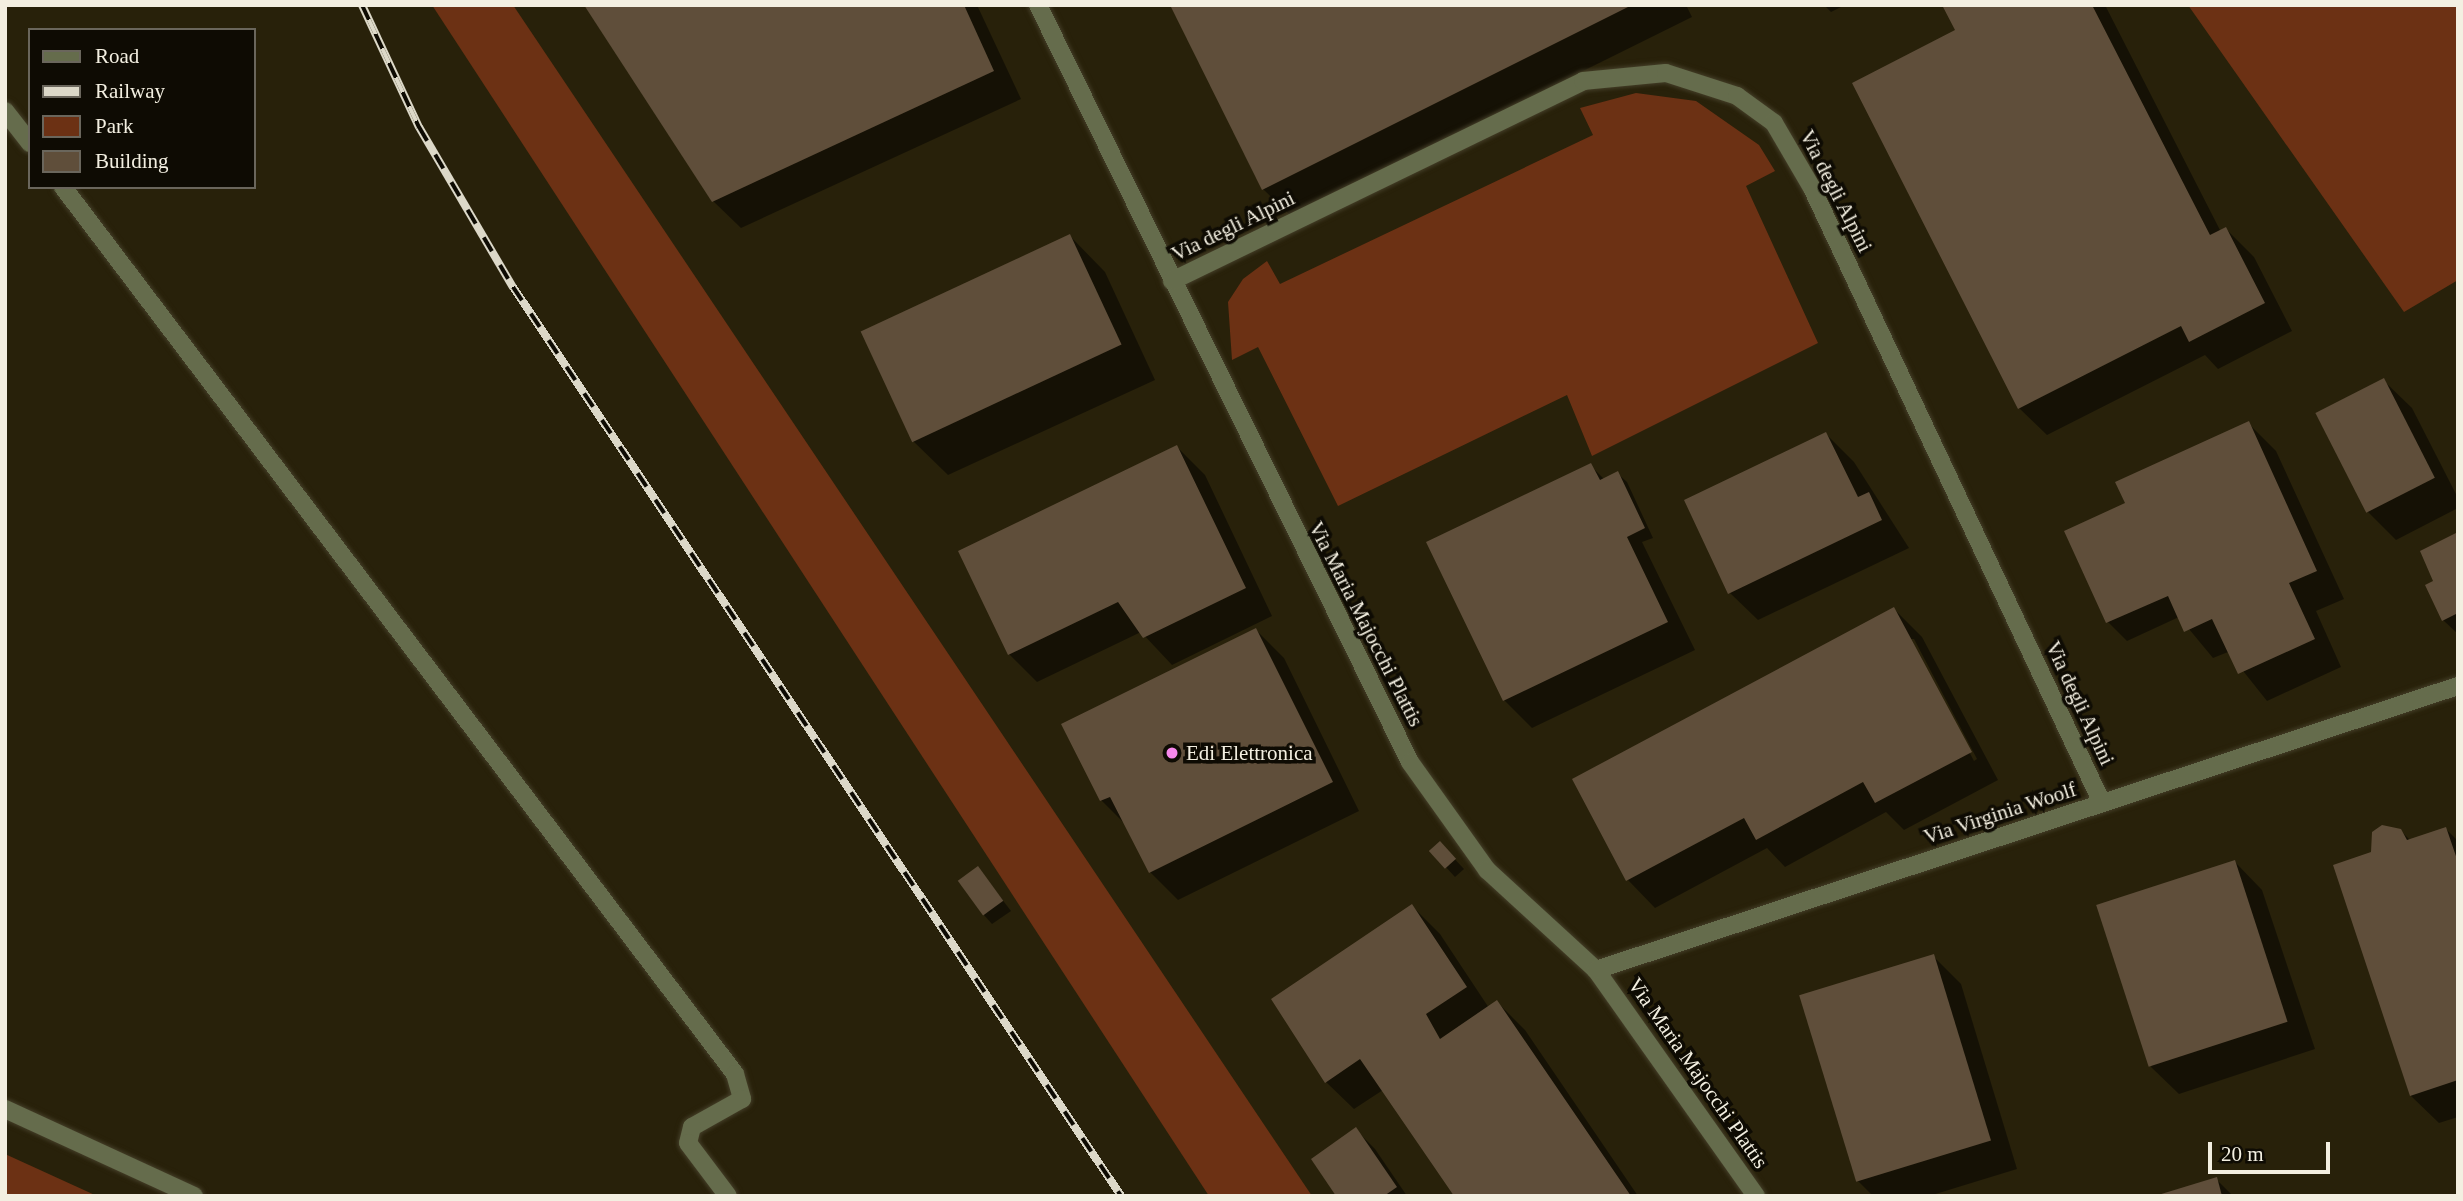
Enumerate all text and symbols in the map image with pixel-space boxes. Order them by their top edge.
legend [28,28,256,189]
text: Road [95,44,139,68]
text: Railway [95,79,165,103]
text: Park [95,114,134,138]
street label: Via degli Alpini [1794,125,1878,257]
text: Building [95,149,169,173]
street label: Via degli Alpini [1167,185,1299,267]
street label: Via Maria Majocchi Plattis [1303,517,1429,731]
street label: Via degli Alpini [2040,636,2120,770]
place label: Edi Elettronica [1186,740,1313,766]
marker: Edi Elettronica [1164,745,1180,761]
street label: Via Virginia Woolf [1920,776,2080,850]
street label: Via Maria Majocchi Plattis [1623,973,1773,1173]
scale bar [2211,1128,2334,1172]
text: 20 m [2221,1142,2264,1166]

